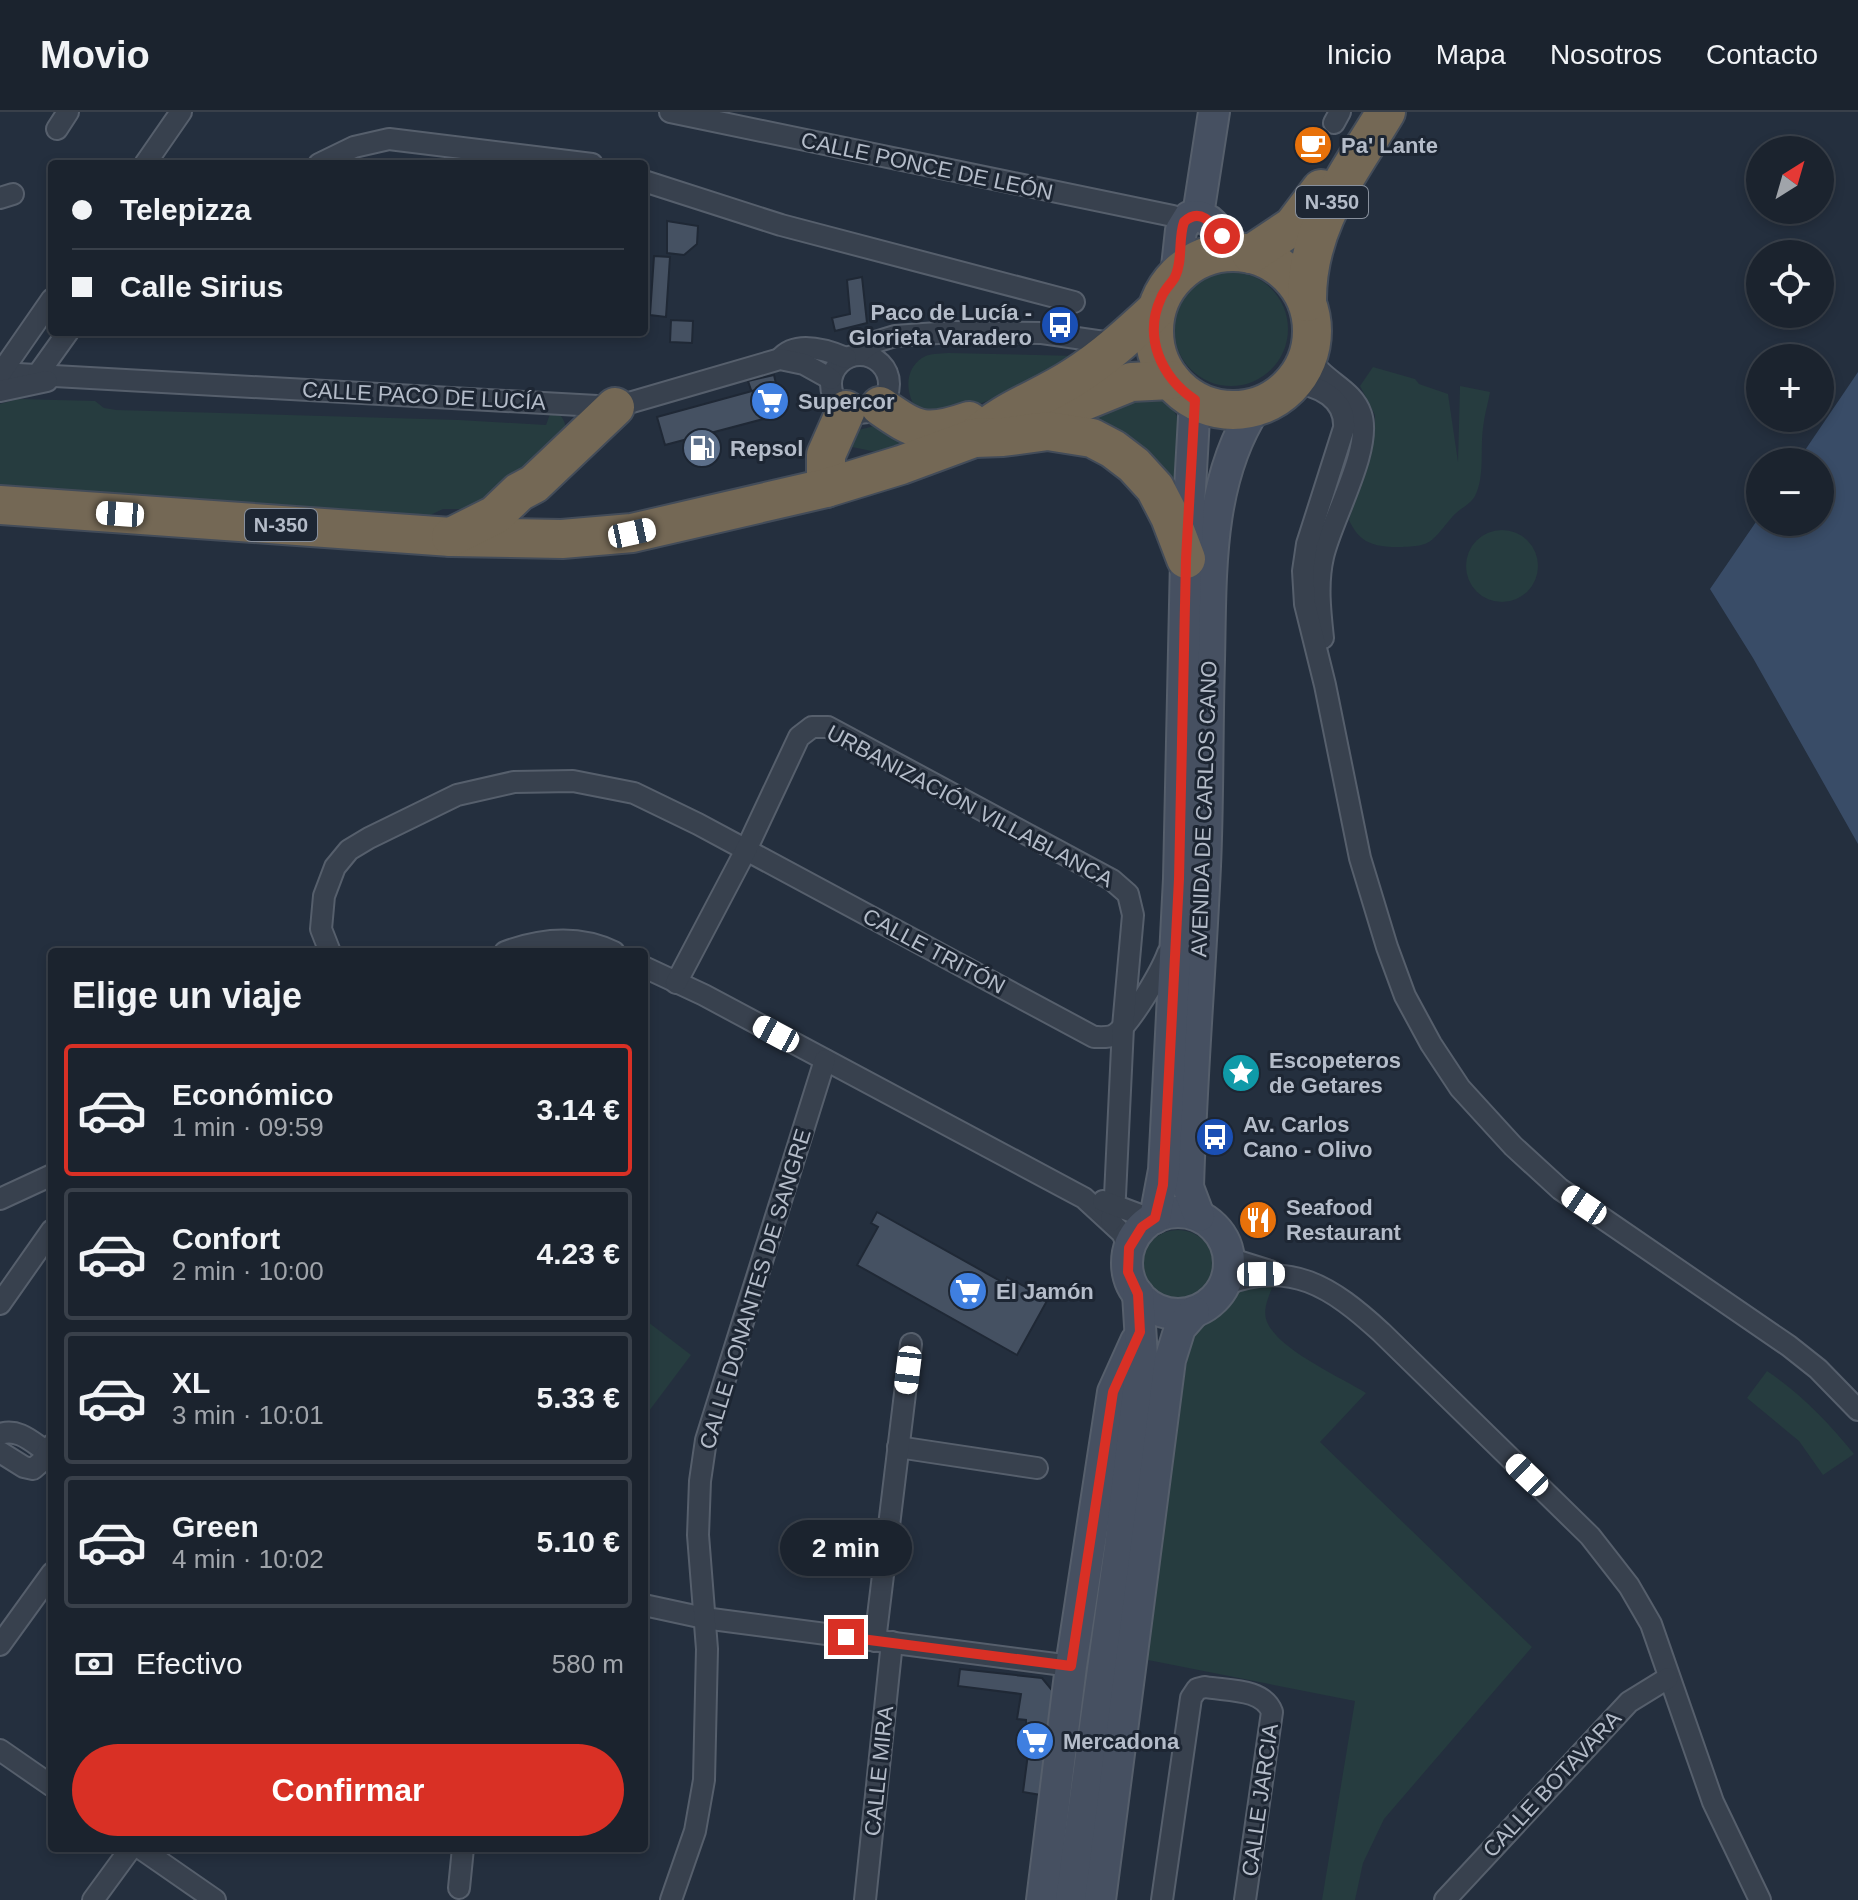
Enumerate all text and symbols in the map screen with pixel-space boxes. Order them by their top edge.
text: Movio [40,34,150,76]
text: Inicio [1326,39,1392,70]
text: Mapa [1436,39,1506,70]
text: Nosotros [1550,39,1662,70]
text: Contacto [1706,39,1818,70]
cafe icon: Pa' Lante [1292,124,1334,166]
street label: CALLE PONCE DE LEÓN [799,127,1055,205]
place label: Pa' Lante [1341,133,1438,158]
north arrow [1746,136,1834,224]
map controls [1746,136,1834,536]
road number: N-350 [1296,186,1368,218]
text: Telepizza [120,193,251,226]
route start [1204,218,1240,254]
button: locate [1746,240,1834,328]
text: Calle Sirius [120,270,283,303]
place label: Paco de Lucía - Glorieta Varadero [849,300,1032,350]
bus stop icon: Paco de Lucía - Glorieta Varadero [1039,304,1081,346]
button: + [1746,344,1834,432]
street label: CALLE PACO DE LUCÍA [301,377,547,415]
supermarket icon: Supercor [749,380,791,422]
place label: Supercor [798,389,895,414]
fuel station icon: Repsol [681,427,723,469]
place label: Repsol [730,436,803,461]
button: − [1746,448,1834,536]
car [95,500,145,528]
road number: N-350 [245,509,317,541]
car [606,516,658,550]
street label: AVENIDA DE CARLOS CANO [1186,660,1222,958]
street label: URBANIZACIÓN VILLABLANCA [823,720,1118,892]
street label: CALLE TRITÓN [859,903,1009,999]
text: Elige un viaje [72,975,302,1016]
car [749,1012,803,1056]
place label: Escopeteros de Getares [1269,1048,1401,1098]
place icon: Escopeteros de Getares [1220,1052,1262,1094]
icon: car [76,1074,148,1146]
text: Económico [172,1078,334,1111]
text: 3.14 € [537,1093,620,1126]
text: 1 min · 09:59 [172,1112,324,1142]
place label: Av. Carlos Cano - Olivo [1243,1112,1373,1162]
bus stop icon: Av. Carlos Cano - Olivo [1194,1116,1236,1158]
street label: CALLE DONANTES DE SANGRE [694,1126,816,1452]
car [1557,1182,1611,1228]
place label: Seafood Restaurant [1286,1195,1402,1245]
restaurant icon: Seafood Restaurant [1237,1199,1279,1241]
icon: car [76,1218,148,1290]
text: Confort [172,1222,280,1255]
text: 4.23 € [537,1237,620,1270]
text: 2 min · 10:00 [172,1256,324,1286]
car [1237,1262,1285,1286]
supermarket icon: El Jamón [947,1270,989,1312]
place label: El Jamón [996,1279,1094,1304]
car [893,1345,923,1395]
icon: car [76,1362,148,1434]
text: XL [172,1366,210,1399]
text: 5.33 € [537,1381,620,1414]
text: 3 min · 10:01 [172,1400,324,1430]
car [1501,1450,1553,1500]
icon: car [76,1506,148,1578]
text: Green [172,1510,259,1543]
callout: 2 min [780,1521,912,1577]
text: 5.10 € [537,1525,620,1558]
text: 2 min [812,1533,880,1563]
text: 4 min · 10:02 [172,1544,324,1574]
route end [828,1619,864,1655]
icon: cash [72,1642,116,1686]
text: Efectivo [136,1647,243,1680]
text: 580 m [552,1649,624,1679]
street label: CALLE MIRA [860,1704,898,1837]
street label: CALLE BOTAVARA [1478,1705,1626,1862]
supermarket icon: Mercadona [1014,1720,1056,1762]
street label: CALLE JARCIA [1237,1722,1283,1878]
place label: Mercadona [1063,1729,1180,1754]
button: Confirmar [72,1744,624,1836]

